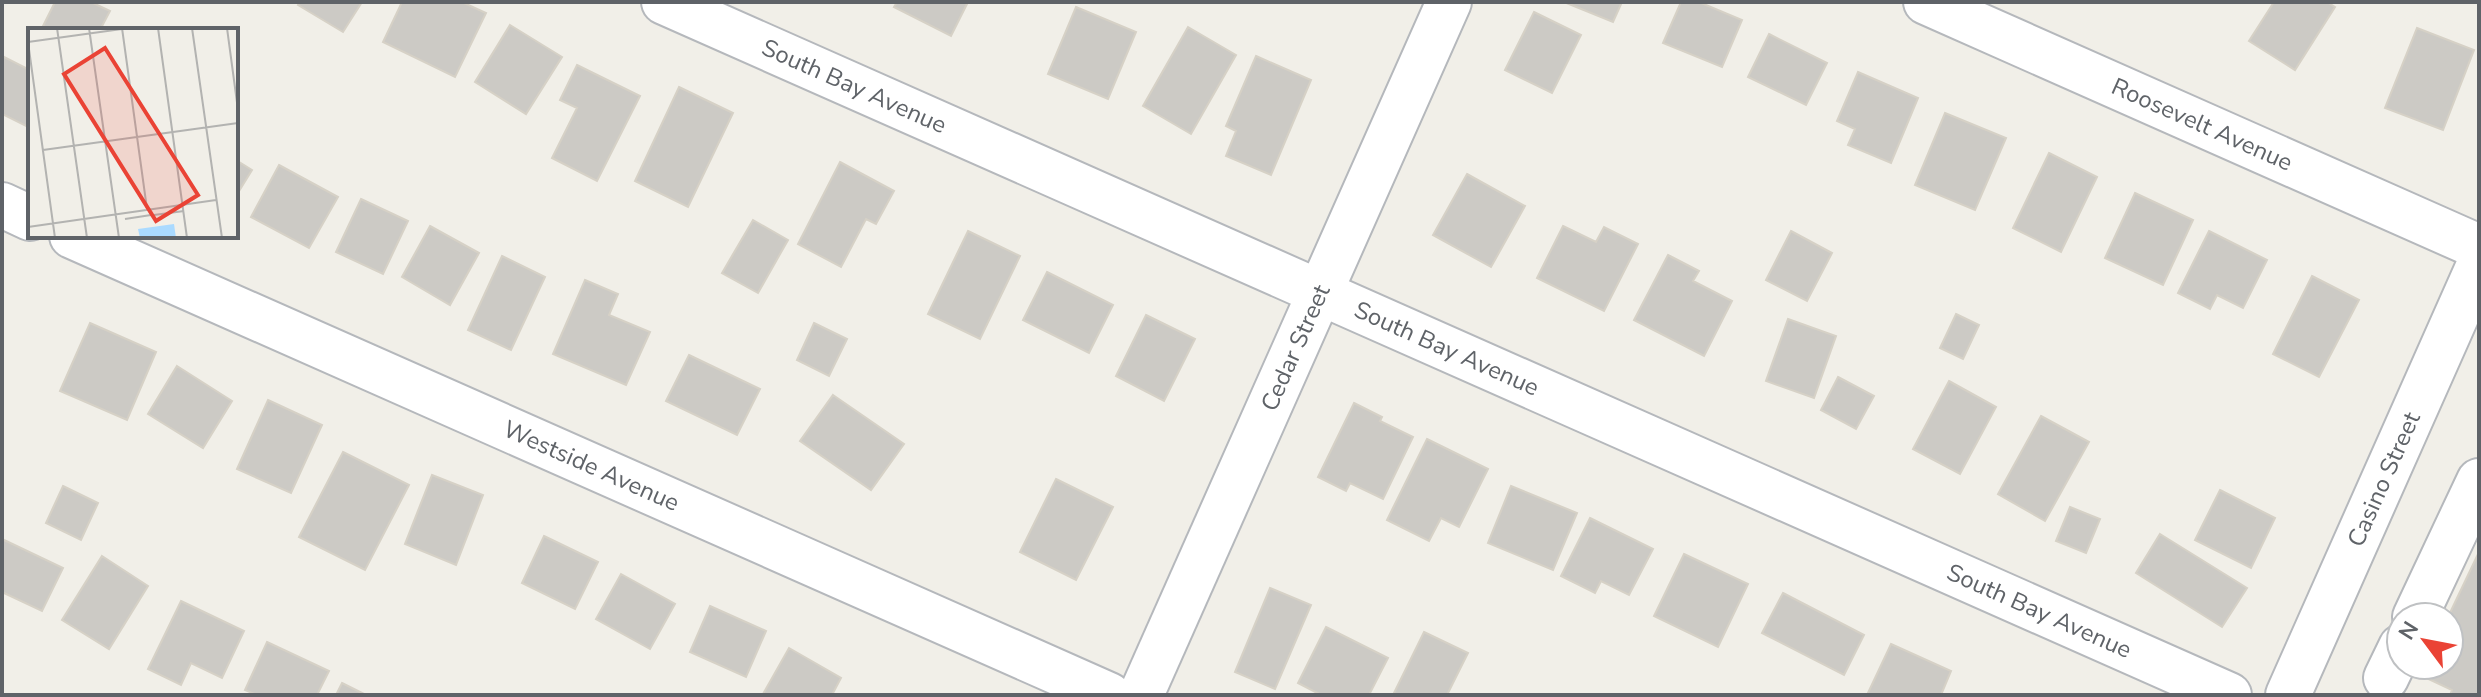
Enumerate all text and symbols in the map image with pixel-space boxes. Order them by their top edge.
inset map [28,28,238,238]
street label: South Bay Avenue [757,31,952,141]
street label: Roosevelt Avenue [2107,70,2298,178]
street label: Cedar Street [1253,279,1338,416]
street label: South Bay Avenue [1349,294,1544,403]
street label: Casino Street [2340,406,2428,552]
street label: Westside Avenue [498,413,684,519]
street label: South Bay Avenue [1942,556,2137,666]
north arrow [2385,601,2465,681]
text: N [2392,616,2426,646]

